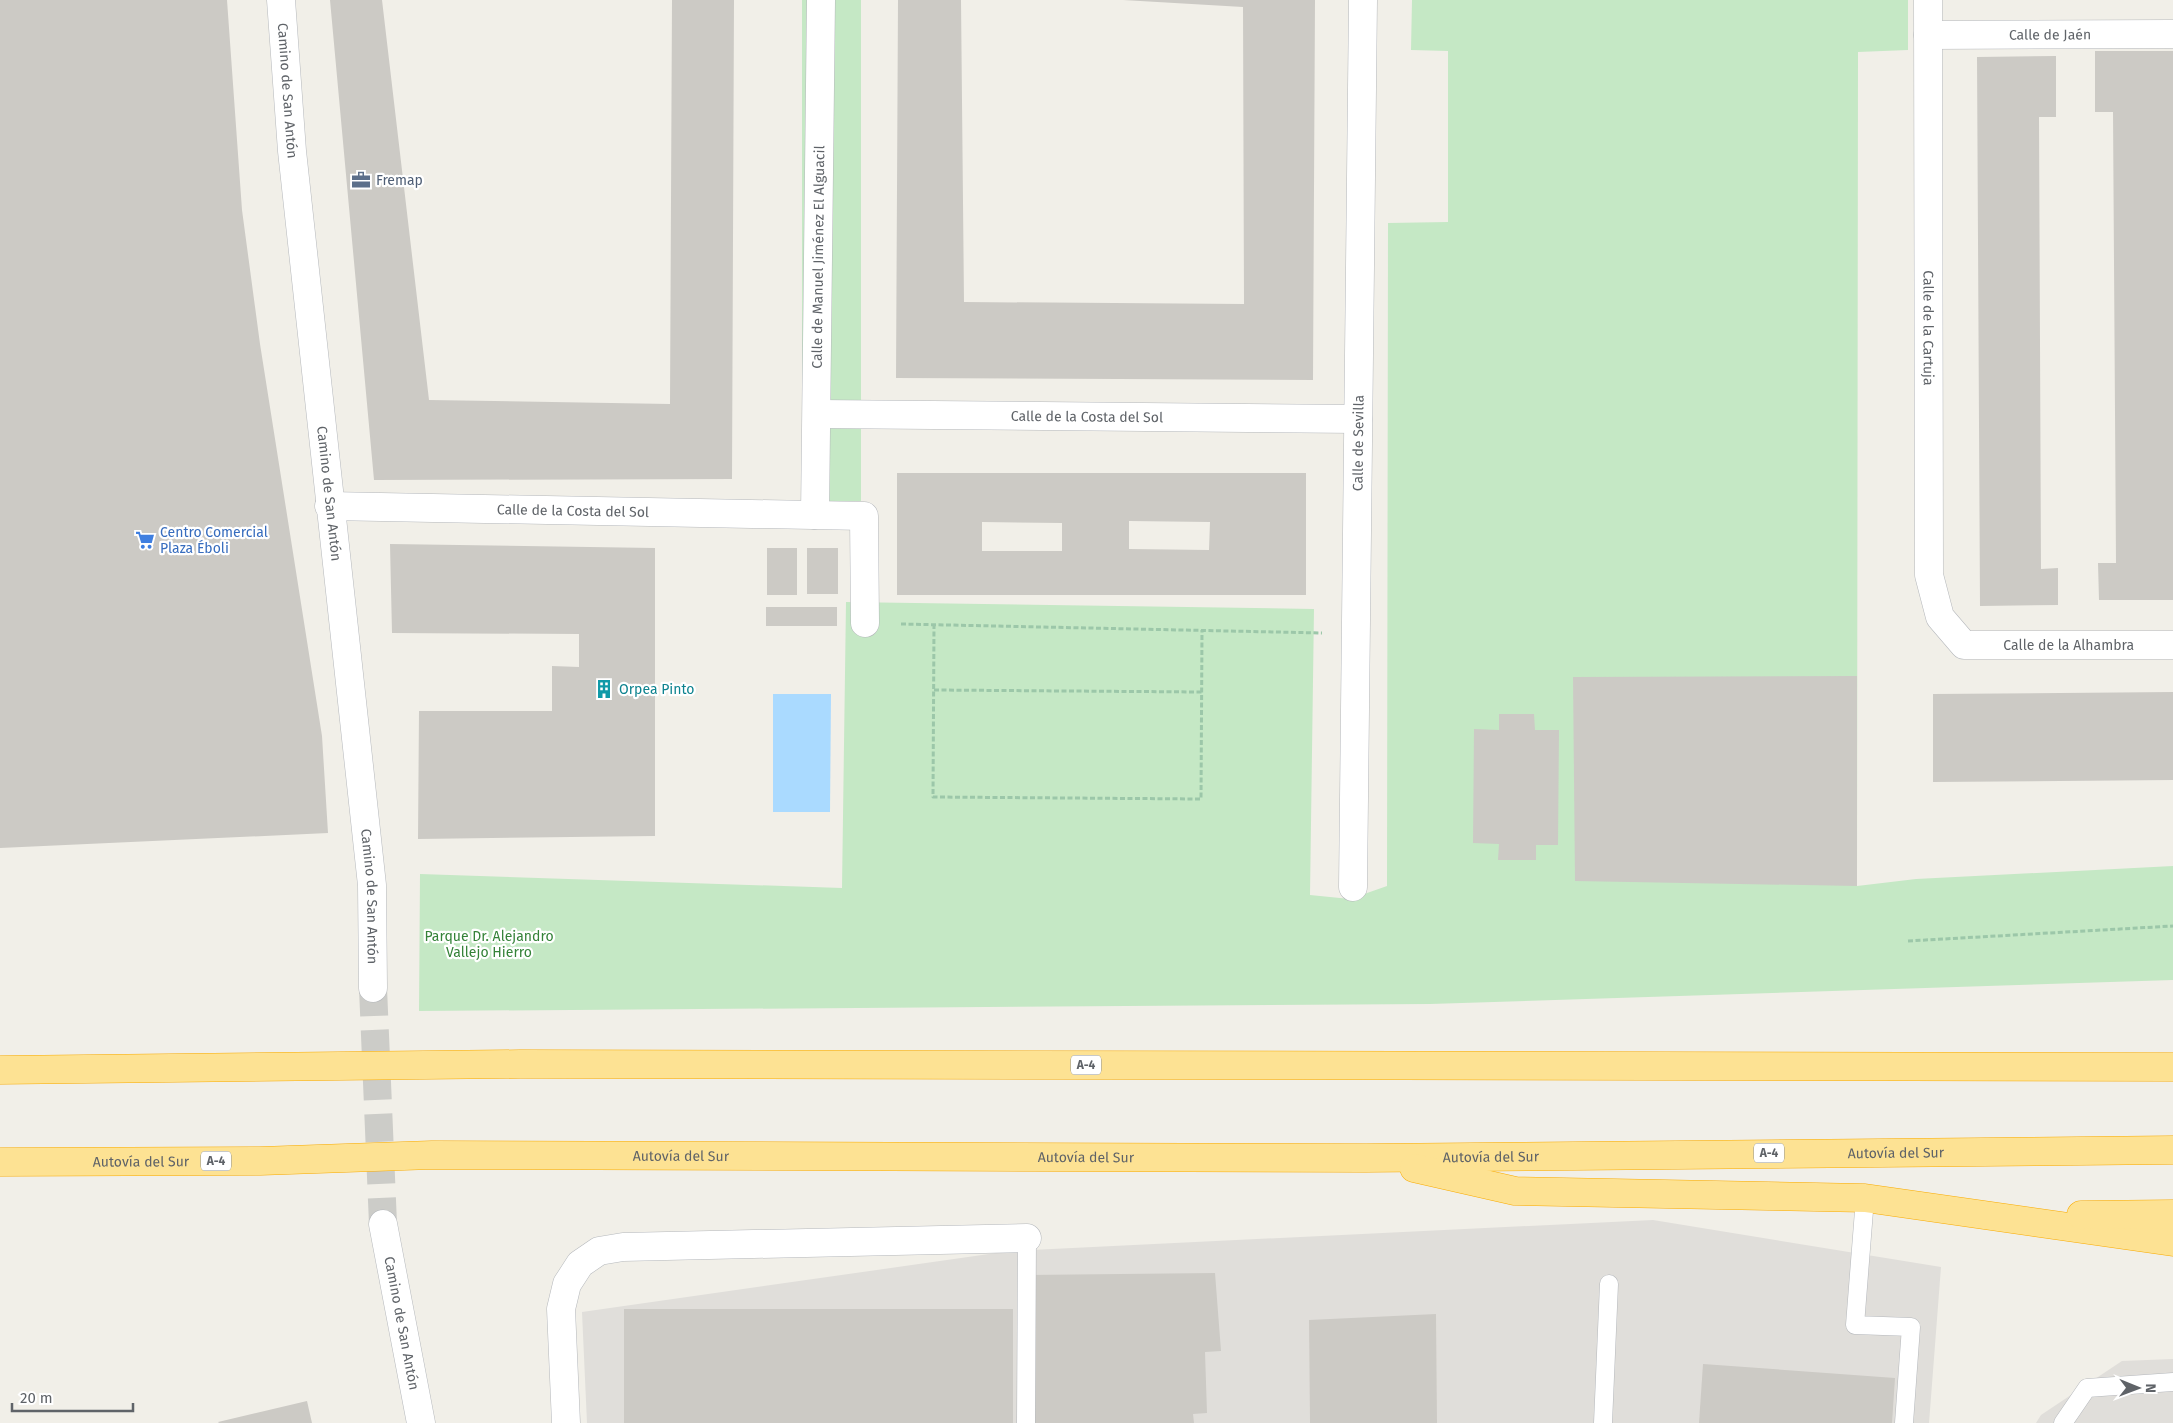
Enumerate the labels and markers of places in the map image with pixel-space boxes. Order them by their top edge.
office icon: Fremap [350,169,372,191]
place label: Fremap [376,172,423,189]
place label: Centro Comercial Plaza Éboli [160,524,268,557]
supermarket icon: Centro Comercial Plaza Éboli [134,529,156,551]
building icon: Orpea Pinto [593,678,615,700]
place label: Orpea Pinto [619,681,695,698]

